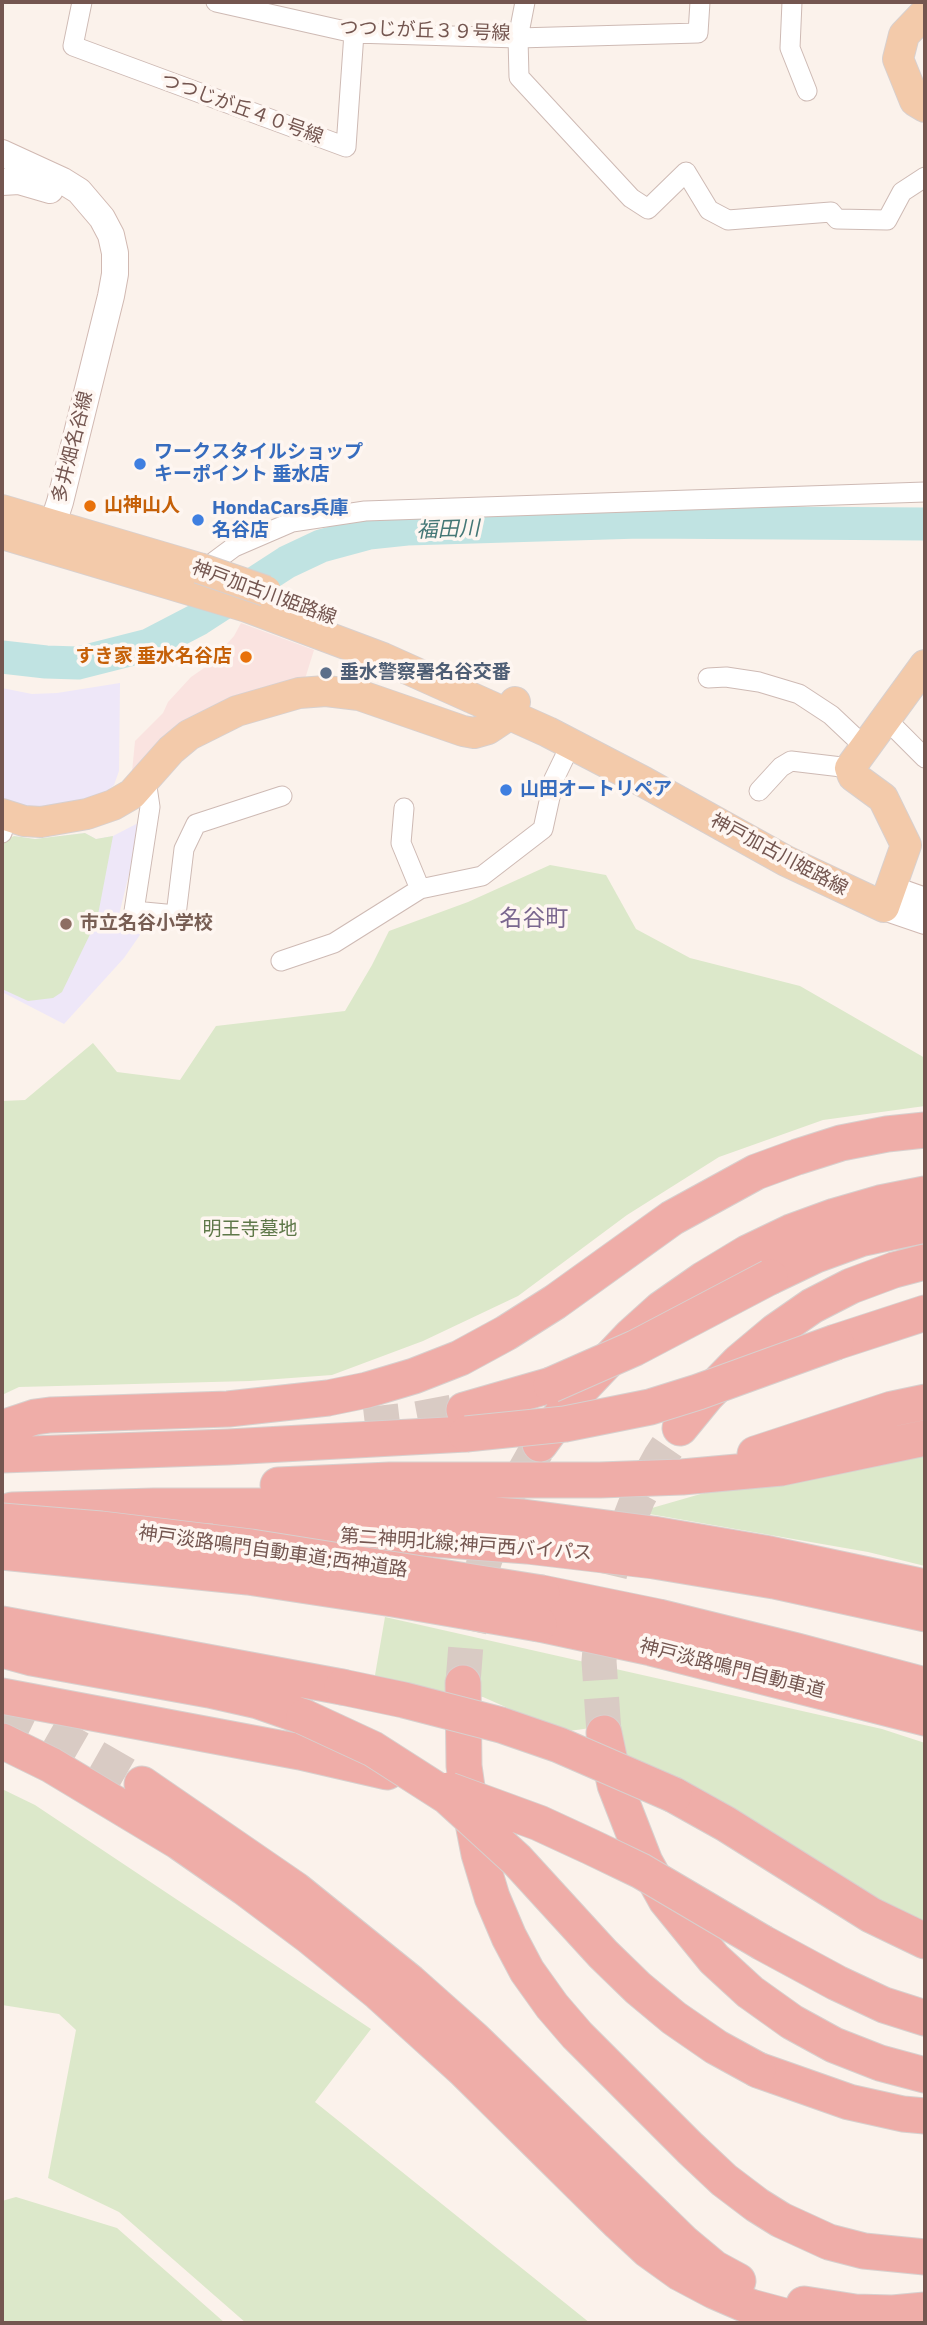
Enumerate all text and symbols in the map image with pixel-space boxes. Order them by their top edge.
street label: つつじが丘３９号線 [339,17,511,45]
street label: つつじが丘４０号線 [158,69,326,149]
street label: 多井畑名谷線 [48,389,98,505]
place label: ワークスタイルショップ キーポイント 垂水店 [154,442,363,486]
marker: ワークスタイルショップ キーポイント 垂水店 [132,456,148,472]
place label: 山神山人 [104,495,180,517]
marker: 山神山人 [82,498,98,514]
place label: HondaCars兵庫 名谷店 [212,498,349,542]
marker: HondaCars兵庫 名谷店 [190,512,206,528]
water label: 福田川 [416,516,480,544]
street label: 神戸加古川姫路線 [189,556,339,630]
place label: すき家 垂水名谷店 [76,646,232,668]
marker: すき家 垂水名谷店 [238,649,254,665]
place label: 垂水警察署名谷交番 [340,662,511,684]
marker: 垂水警察署名谷交番 [318,665,334,681]
place label: 山田オートリペア [520,779,672,801]
marker: 山田オートリペア [498,782,514,798]
street label: 神戸加古川姫路線 [707,809,851,901]
district label: 名谷町 [500,905,568,933]
place label: 市立名谷小学校 [80,913,213,935]
marker: 市立名谷小学校 [58,916,74,932]
park label: 明王寺墓地 [203,1219,297,1241]
street label: 神戸淡路鳴門自動車道;西神道路 [137,1522,409,1582]
street label: 第二神明北線;神戸西バイパス [339,1525,593,1565]
street label: 神戸淡路鳴門自動車道 [637,1635,827,1703]

